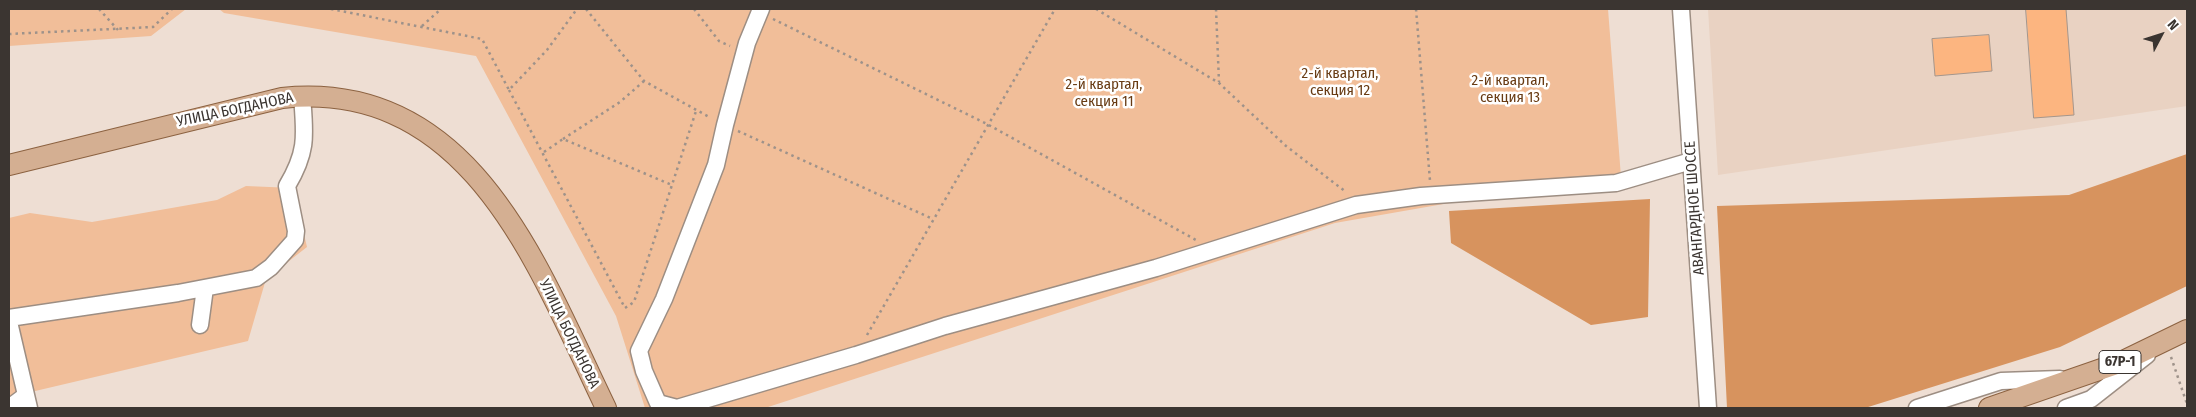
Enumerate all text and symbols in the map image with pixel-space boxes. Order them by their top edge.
north arrow [2136,10,2186,60]
text: N [2164,16,2182,34]
park label: 2-й квартал, секция 12 [1302,65,1378,100]
park label: 2-й квартал, секция 13 [1472,72,1548,107]
park label: 2-й квартал, секция 11 [1066,76,1142,111]
street label: УЛИЦА БОГДАНОВА [175,89,295,131]
street label: АВАНГАРДНОЕ ШОССЕ [1681,140,1709,276]
street label: УЛИЦА БОГДАНОВА [535,277,603,391]
road number: 67Р-1 [2099,351,2141,374]

